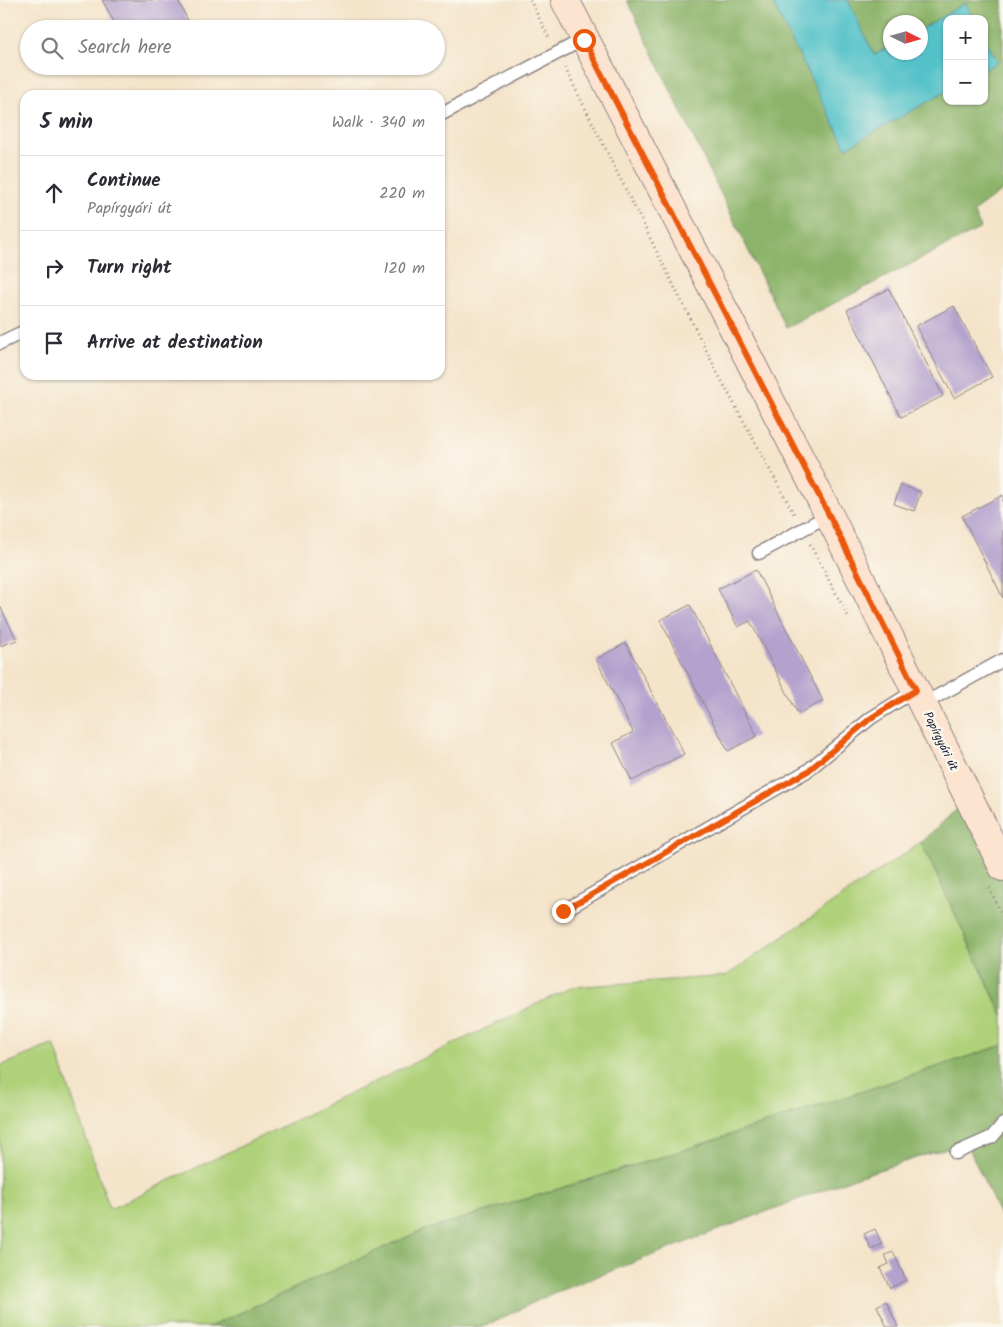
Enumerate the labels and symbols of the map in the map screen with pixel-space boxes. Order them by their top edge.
north arrow [883,15,928,60]
route start [573,29,596,52]
street label: Papírgyári út [918,708,963,774]
route end [552,900,575,923]

